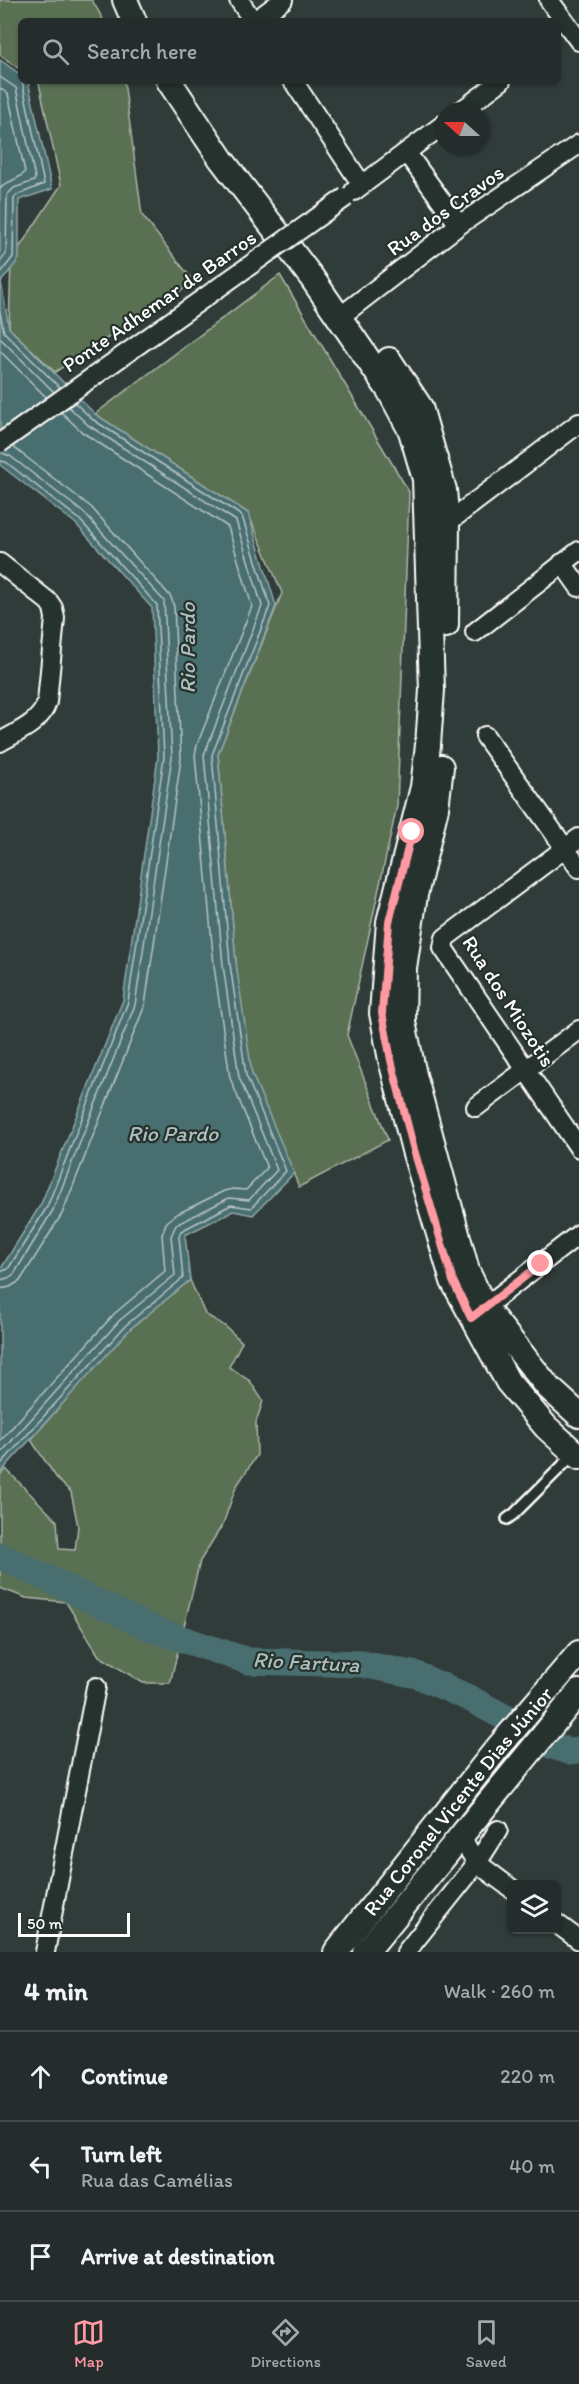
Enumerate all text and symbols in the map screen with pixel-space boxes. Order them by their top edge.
search box [18,18,561,84]
icon: search [39,35,72,68]
text: Search here [87,38,197,65]
north arrow [435,102,489,156]
street label: Rua dos Cravos [382,159,508,261]
street label: Ponte Adhemar de Barros [57,225,261,377]
water label: Rio Pardo [174,602,201,693]
route start [398,818,424,844]
street label: Rua dos Miozotis [457,931,561,1071]
water label: Rio Pardo [128,1120,219,1147]
route end [527,1250,553,1276]
water label: Rio Fartura [252,1646,361,1678]
street label: Rua Coronel Vicente Dias Júnior [357,1681,558,1920]
map controls [507,1880,561,1934]
button: layers [507,1880,561,1934]
scale bar [18,1910,130,1938]
text: 50 m [27,1914,62,1933]
text: 4 min [24,1975,88,2007]
text: Walk · 260 m [444,1979,555,2003]
icon: ahead [24,2060,57,2093]
text: Continue [81,2063,168,2090]
text: 220 m [500,2064,555,2088]
text: Turn left [81,2141,162,2168]
icon: left [24,2150,57,2183]
text: 40 m [509,2154,555,2178]
text: Rua das Camélias [81,2168,233,2192]
icon: arrive [24,2240,57,2273]
text: Arrive at destination [81,2243,275,2270]
tab: Map [72,2316,105,2371]
tab: Directions [250,2316,321,2371]
tab: Saved [466,2316,507,2371]

